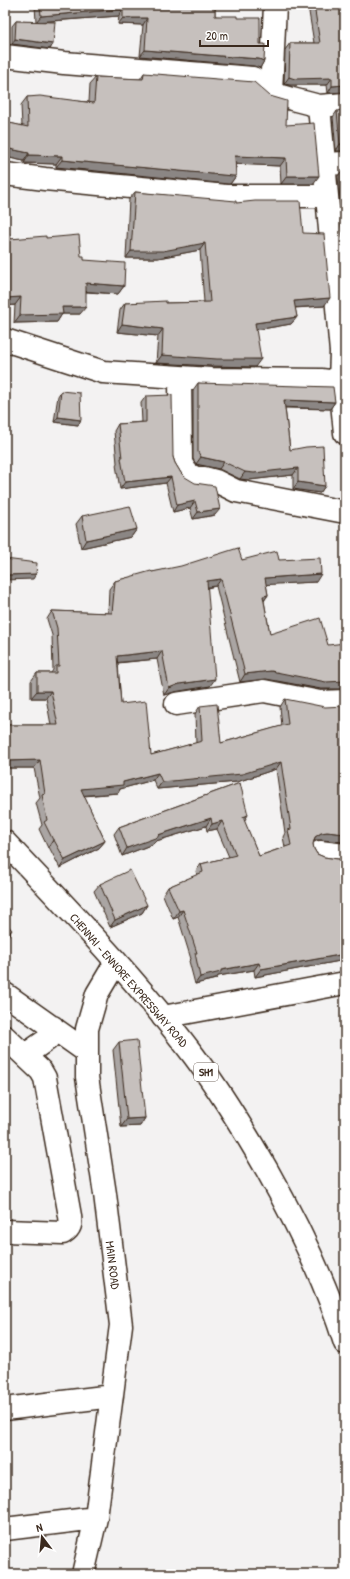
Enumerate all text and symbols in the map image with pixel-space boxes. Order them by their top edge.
scale bar [200,22,268,48]
text: 20 m [206,27,228,44]
street label: CHENNAI - ENNORE EXPRESSWAY ROAD [66,909,192,1051]
road number: SH1 [194,1063,218,1081]
street label: MAIN ROAD [102,1240,124,1290]
north arrow [22,1517,62,1557]
text: N [34,1520,44,1535]

